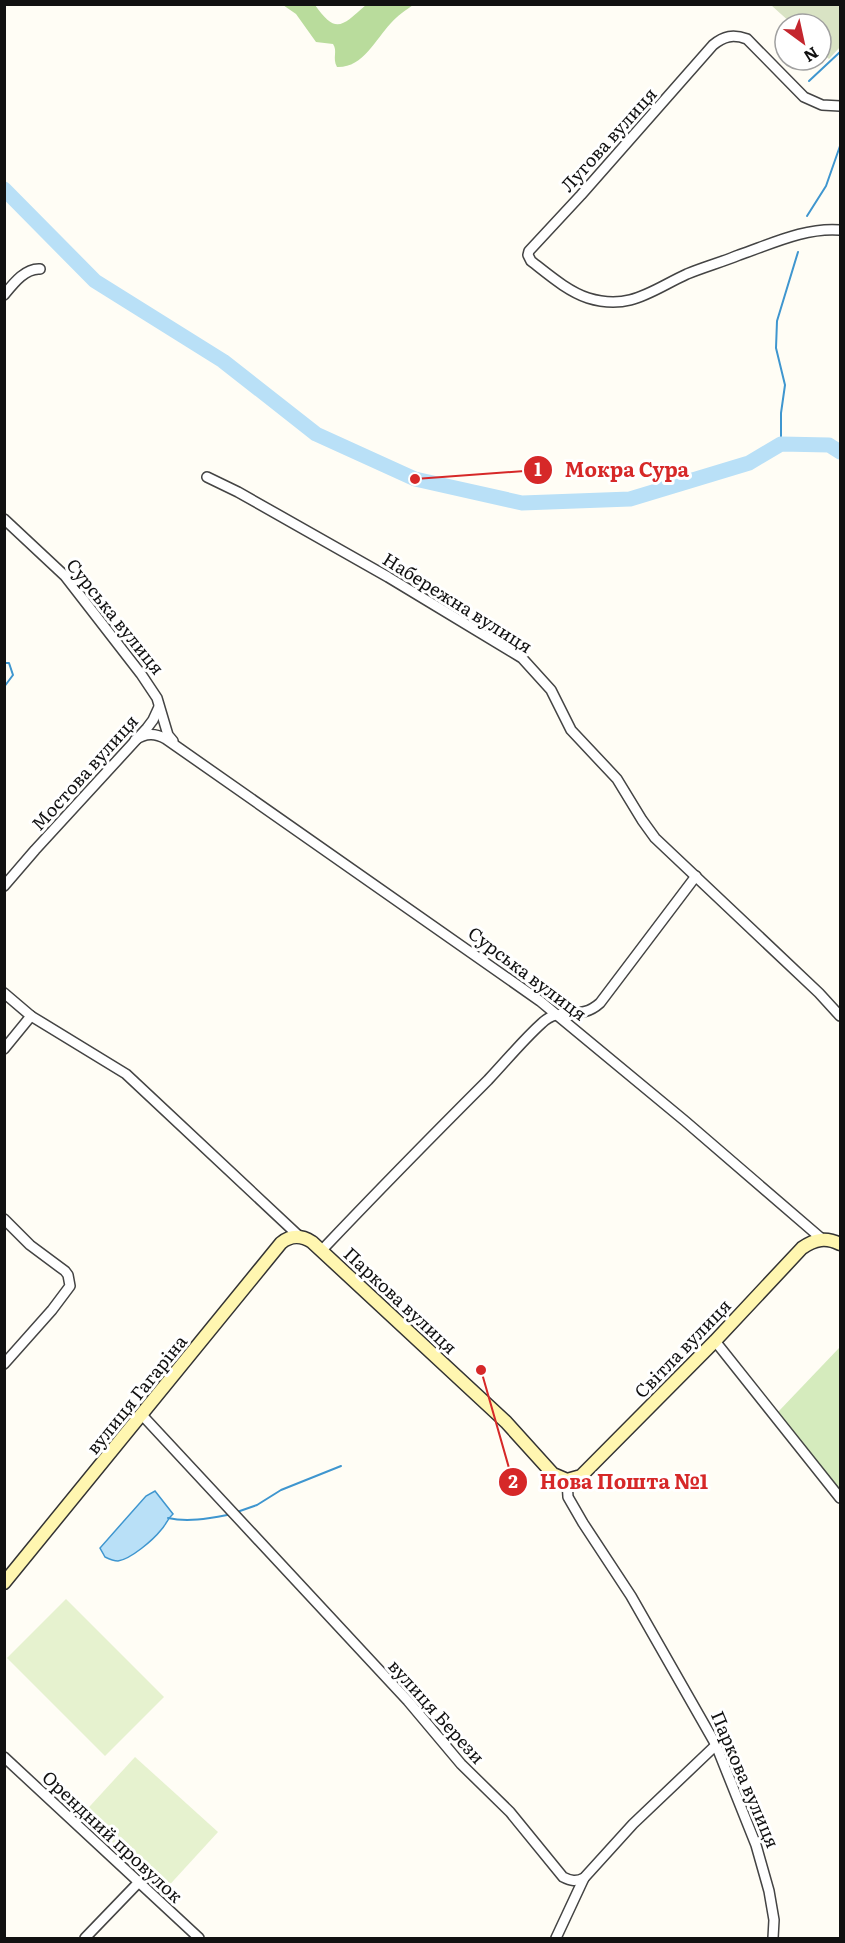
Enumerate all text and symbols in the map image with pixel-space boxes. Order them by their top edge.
north arrow [773,12,833,72]
text: N [800,42,824,69]
street label: Лугова вулиця [554,81,662,197]
callout: Мокра Сура [523,451,701,489]
text: Мокра Сура [565,453,690,483]
text: 1 [534,455,542,482]
street label: Набережна вулиця [378,545,538,659]
street label: Сурська вулиця [61,552,171,680]
street label: Мостова вулиця [24,708,144,836]
street label: Сурська вулиця [463,919,593,1027]
street label: Паркова вулиця [338,1240,464,1360]
street label: Світла вулиця [627,1292,737,1404]
street label: вулиця Гагаріна [79,1328,193,1460]
callout: Нова Пошта №1 [498,1463,720,1501]
text: Нова Пошта №1 [540,1465,708,1495]
text: 2 [508,1467,518,1494]
street label: вулиця Берези [383,1653,491,1769]
street label: Паркова вулиця [705,1706,787,1852]
street label: Орендний провулок [37,1764,190,1909]

